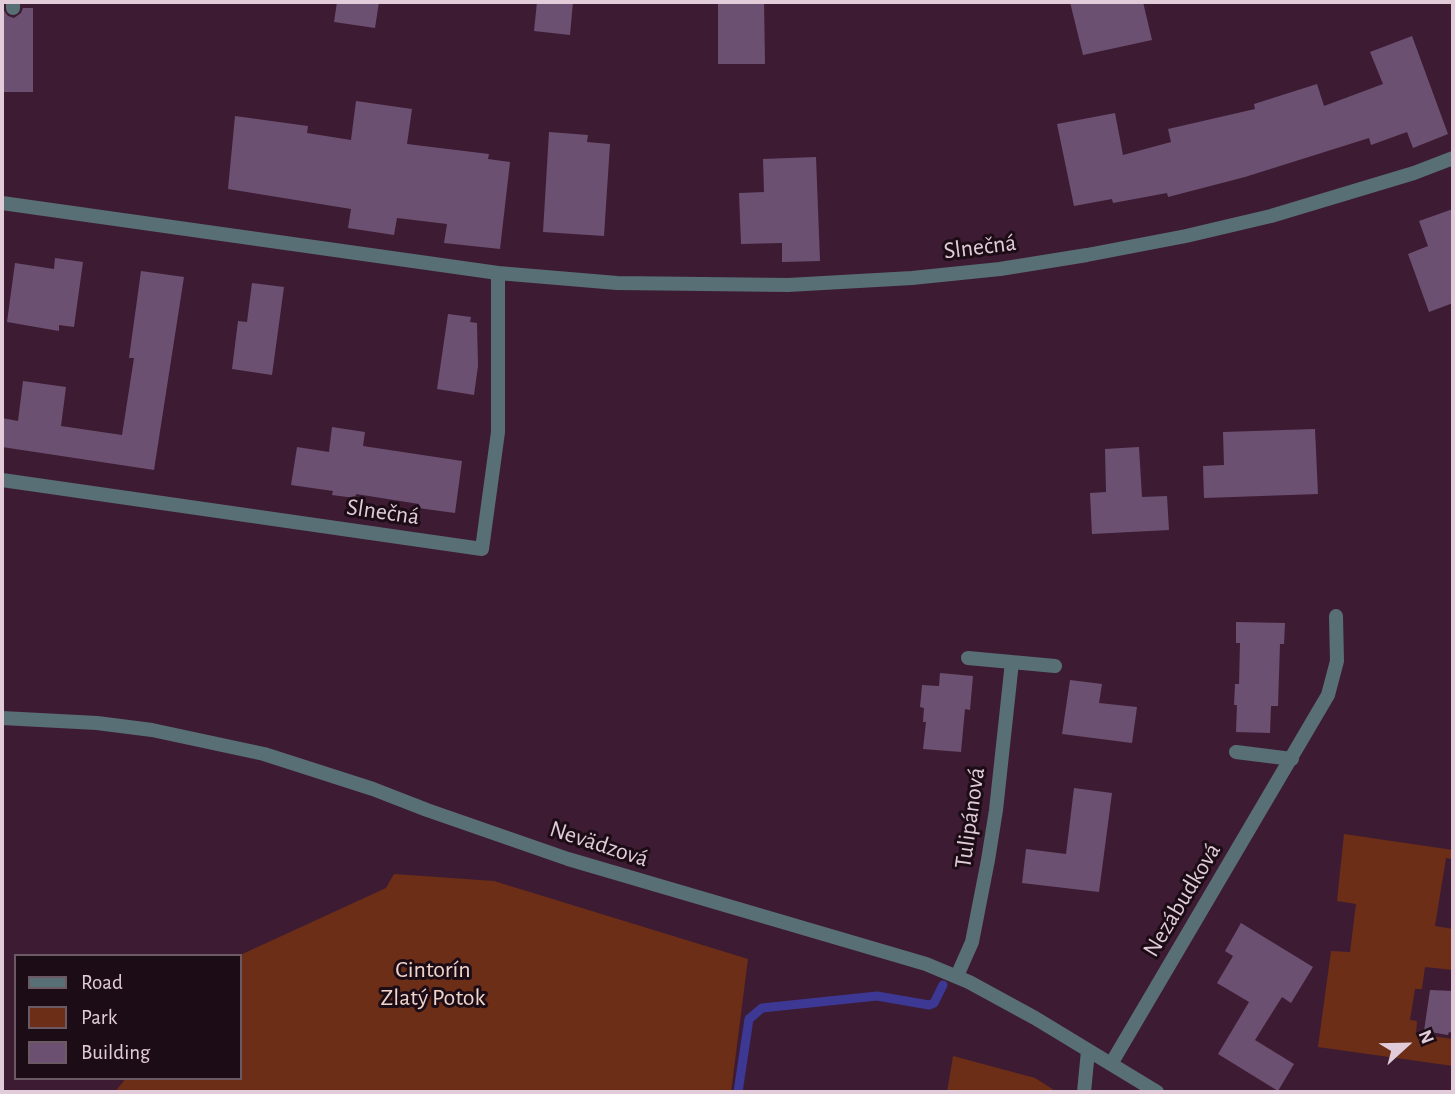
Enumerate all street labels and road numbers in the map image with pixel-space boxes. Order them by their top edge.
street label: Slnečná [942,228,1018,266]
street label: Slnečná [345,493,421,531]
street label: Tulipánová [949,766,991,870]
street label: Nevädzová [546,815,652,873]
street label: Nezábudková [1137,838,1227,962]

